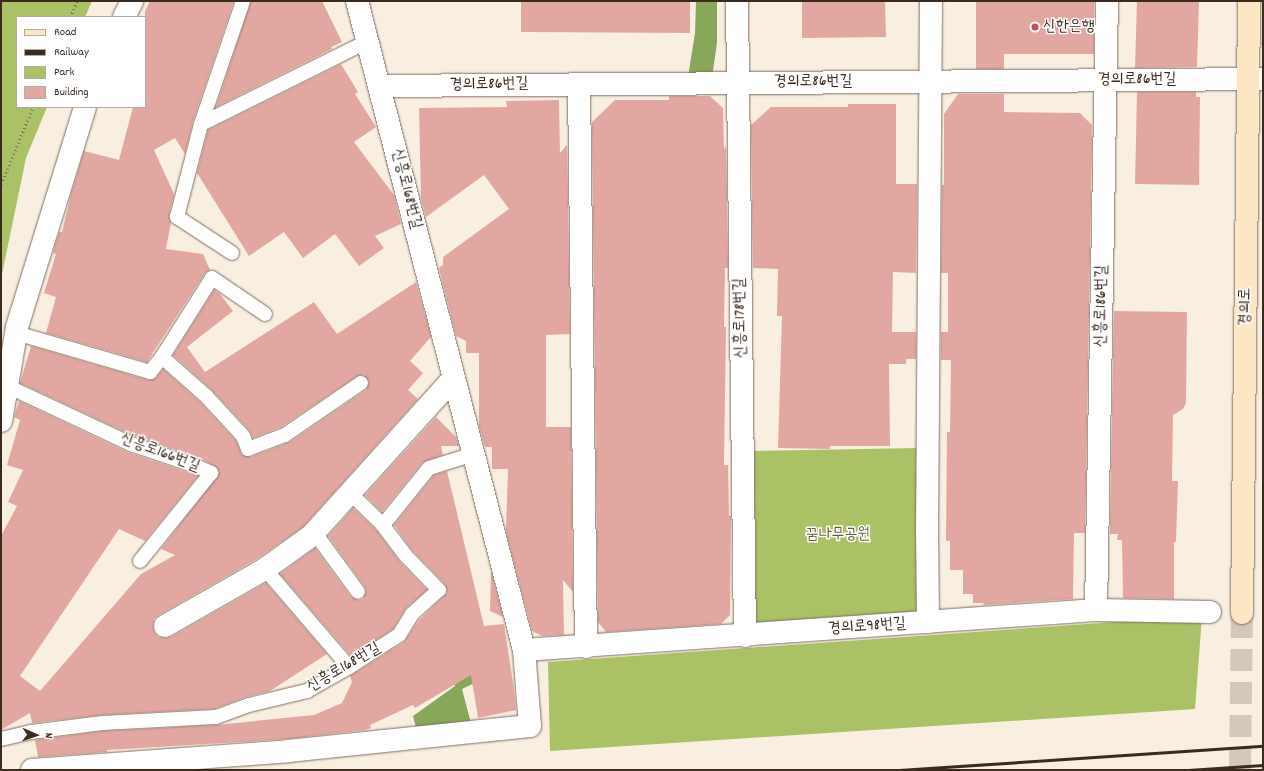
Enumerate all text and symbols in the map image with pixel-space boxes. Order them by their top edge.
legend [16,16,146,108]
place label: 신한은행 [1043,17,1094,37]
marker: 신한은행 [1030,22,1040,32]
text: Road [54,24,76,41]
text: Railway [54,44,89,61]
text: Park [54,64,74,81]
street label: 경의로86번길 [1098,70,1176,90]
street label: 경의로86번길 [774,72,852,92]
street label: 경의로86번길 [450,75,528,95]
text: Building [54,84,89,101]
street label: 신흥로168번길 [387,147,425,231]
street label: 신흥로186번길 [1092,265,1112,347]
street label: 신흥로178번길 [731,278,751,358]
street label: 경의로 [1236,288,1256,326]
street label: 신흥로166번길 [118,429,202,477]
park label: 꿈나무공원 [806,525,870,545]
street label: 경의로98번길 [827,615,907,639]
street label: 신흥로168번길 [304,639,384,697]
north arrow [16,715,56,755]
text: N [40,732,56,738]

